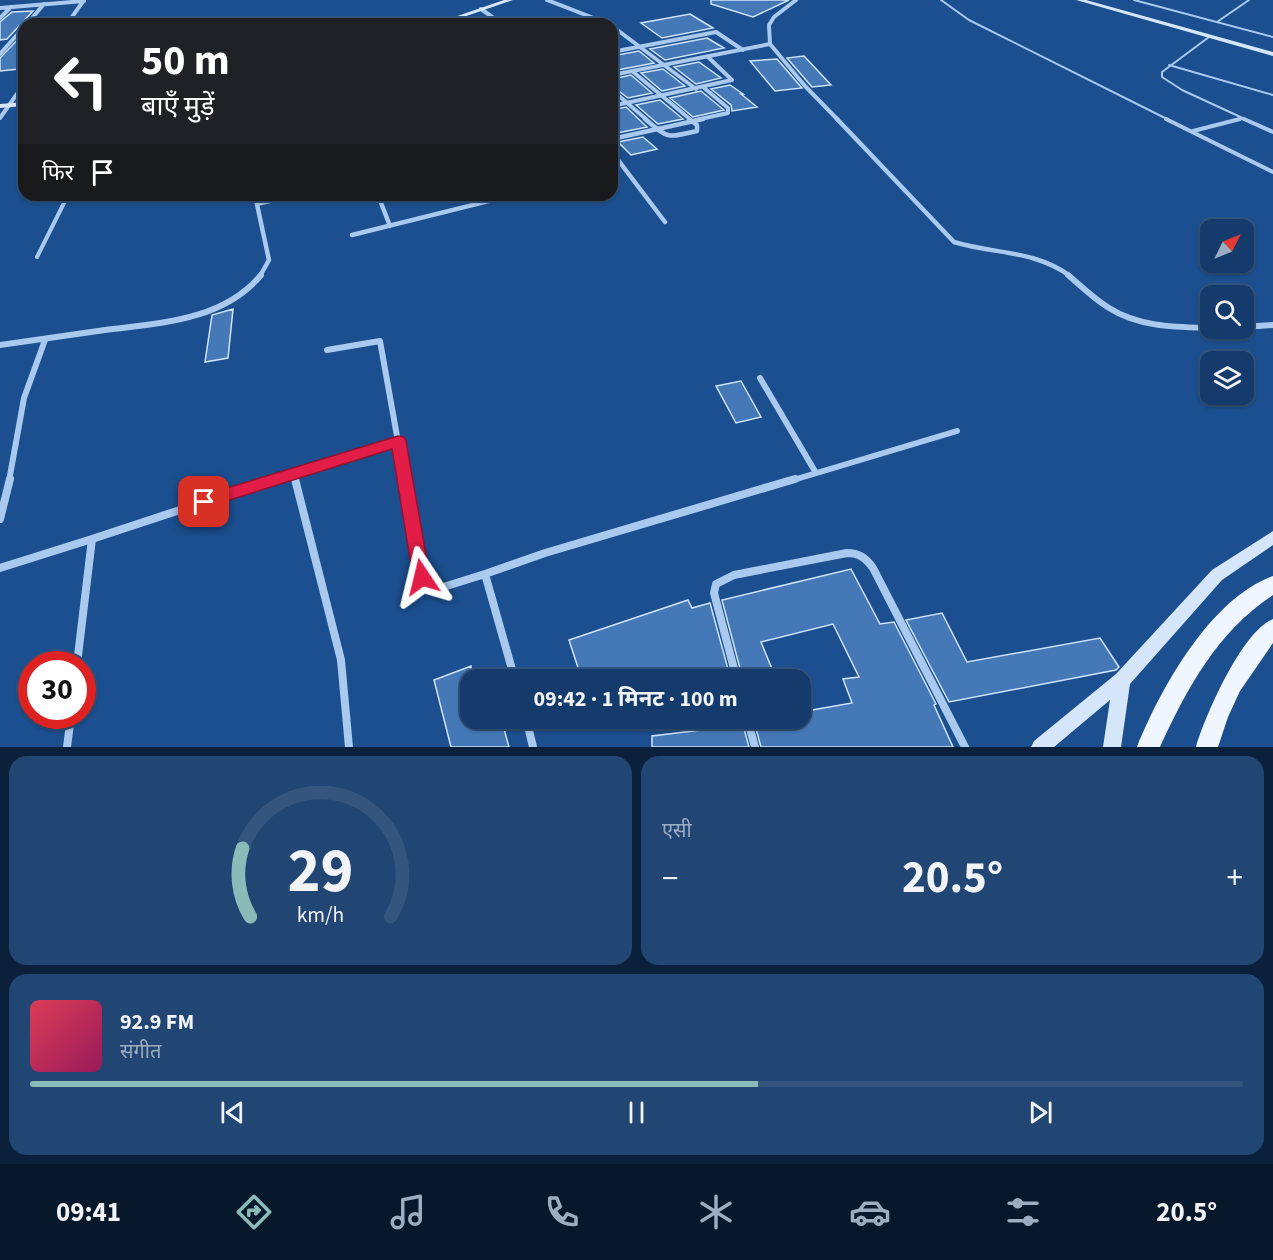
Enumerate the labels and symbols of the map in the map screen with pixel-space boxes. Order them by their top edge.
north arrow [1200,219,1254,273]
pin [178,476,229,527]
position arrow [390,545,454,609]
speed limit sign: 30 [18,651,96,729]

